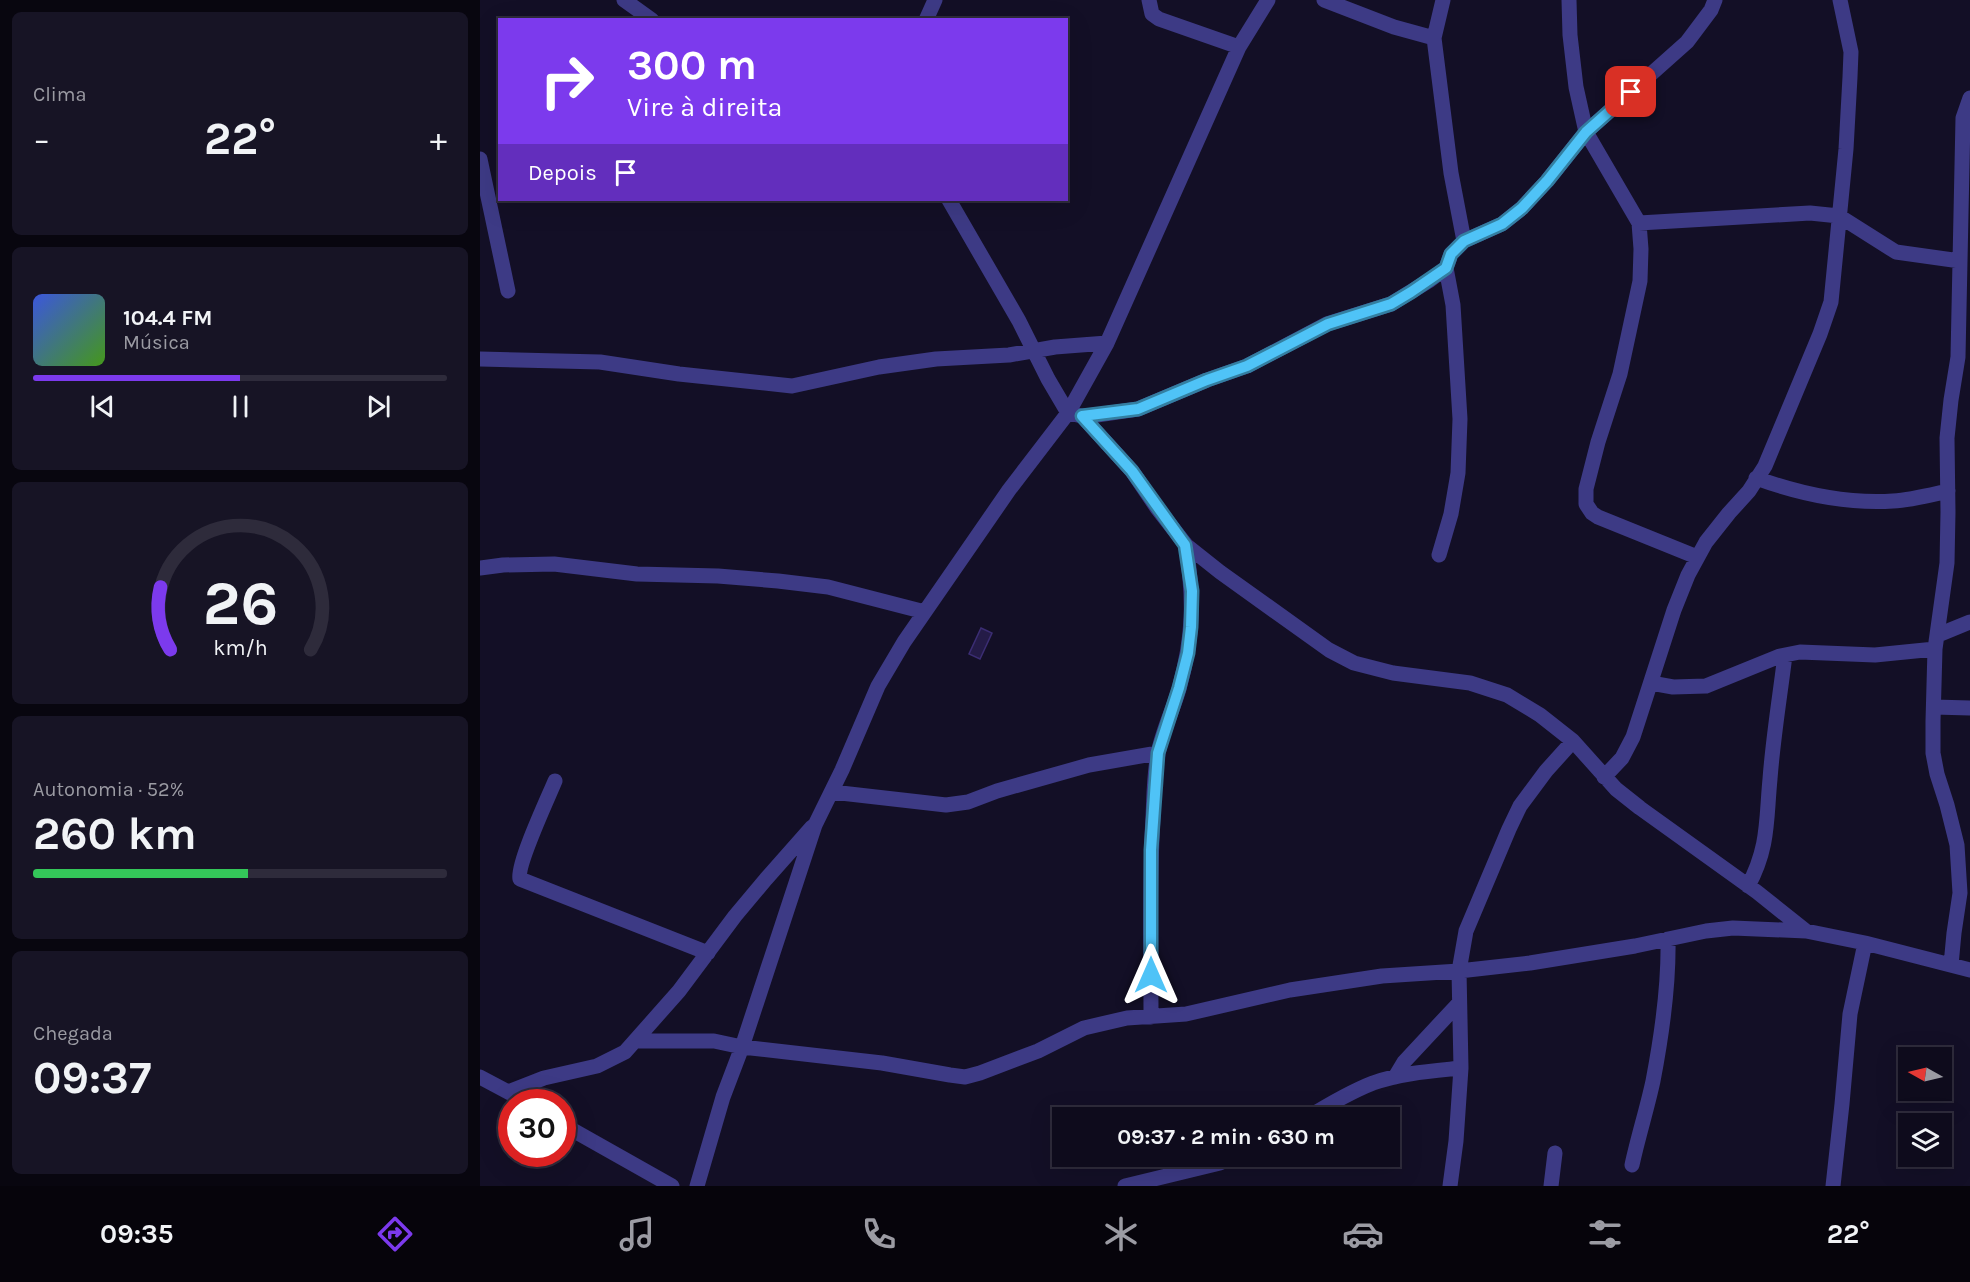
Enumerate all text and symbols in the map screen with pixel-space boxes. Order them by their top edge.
text: 300 m [627,40,757,90]
icon: right [528,42,606,120]
pin [1605,66,1656,117]
icon: arrive [1614,75,1647,108]
text: Clima [33,83,87,106]
text: Vire à direita [627,91,782,123]
text: 22° [204,113,276,165]
text: − [33,120,50,158]
text: + [430,120,447,158]
icon: arrive [609,156,642,189]
text: Depois [528,160,597,186]
text: 104.4 FM [123,305,213,331]
text: Música [123,331,190,354]
icon: previous [86,390,119,423]
icon: pause [224,390,257,423]
icon: next [362,390,395,423]
text: 26 [202,567,278,640]
text: km/h [213,635,267,660]
text: Autonomia · 52% [33,778,184,801]
text: 260 km [33,808,197,860]
position arrow [1119,943,1183,1007]
text: Chegada [33,1022,113,1045]
north arrow [1898,1047,1952,1101]
map controls [1898,1047,1952,1167]
text: 09:37 [33,1052,151,1104]
speed limit sign: 30 [498,1089,576,1167]
button: layers [1898,1113,1952,1167]
text: 09:37 · 2 min · 630 m [1117,1124,1335,1150]
icon: directions [374,1213,416,1255]
icon: music [616,1213,658,1255]
icon: phone [858,1213,900,1255]
icon: climate [1100,1213,1142,1255]
icon: car [1342,1213,1384,1255]
icon: filters [1584,1213,1626,1255]
text: 09:35 [100,1218,173,1250]
text: 22° [1827,1218,1870,1250]

